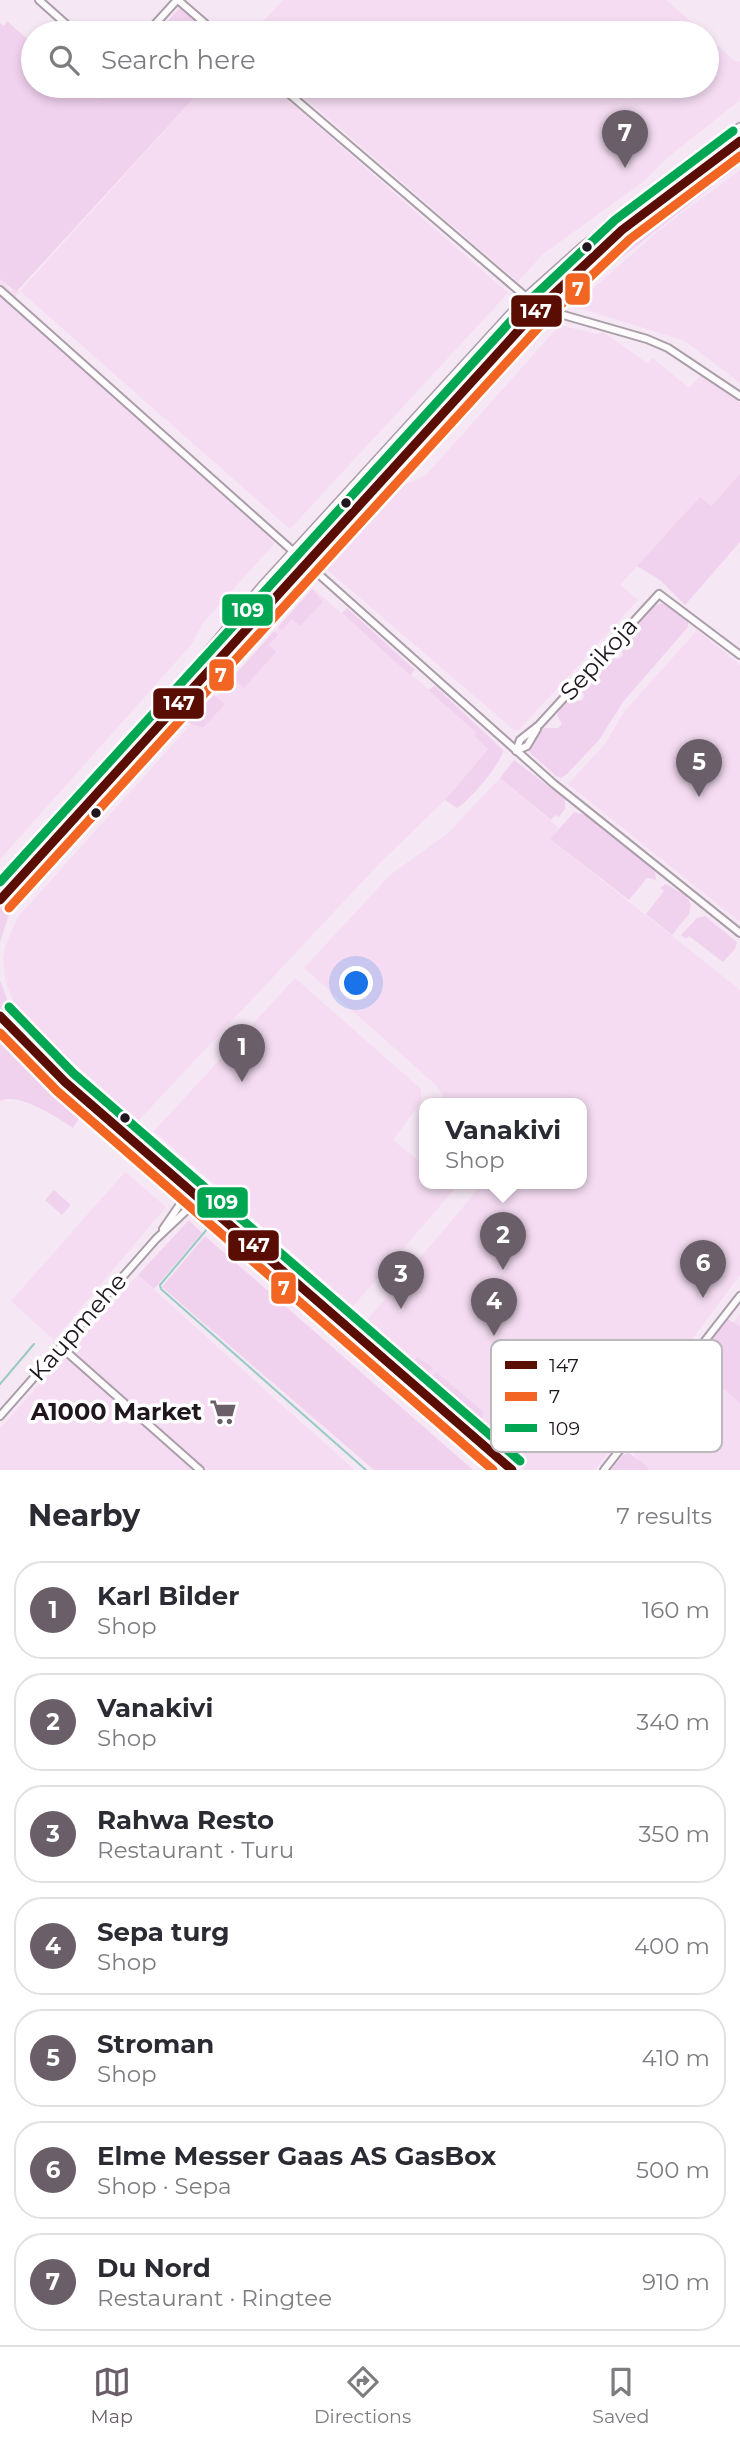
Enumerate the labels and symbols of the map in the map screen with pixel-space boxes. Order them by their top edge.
pin: 7 [602,110,648,168]
unlabelled marker [580,240,594,254]
line badge: 7 [564,272,591,306]
text: 7 [572,278,584,301]
line badge: 147 [510,294,563,328]
text: 147 [520,300,552,323]
unlabelled marker [339,496,353,510]
line badge: 109 [221,593,274,627]
text: 109 [232,599,264,622]
street label: Sepikoja [554,611,643,706]
line badge: 7 [208,658,235,692]
text: 7 [215,664,227,687]
line badge: 147 [152,687,205,720]
text: 147 [163,692,195,715]
pin: 5 [676,739,722,797]
unlabelled marker [89,806,103,820]
your location [339,966,373,1000]
pin: 1 [219,1024,265,1082]
unlabelled marker [118,1111,132,1125]
line badge: 109 [196,1186,249,1219]
text: 109 [206,1191,238,1214]
pin: 2 [480,1212,526,1270]
line badge: 147 [227,1229,280,1262]
text: 147 [238,1234,270,1257]
pin: 6 [680,1240,726,1298]
pin: 3 [378,1251,424,1309]
street label: Kaupmehe [23,1267,133,1387]
line badge: 7 [270,1271,297,1305]
text: 7 [278,1277,290,1300]
pin: 4 [471,1278,517,1336]
legend [491,1340,722,1452]
text: 147 [549,1354,579,1377]
text: 7 [549,1385,560,1408]
place label: A1000 Market [30,1397,203,1426]
supermarket icon: A1000 Market [208,1397,238,1427]
text: 109 [549,1417,580,1440]

